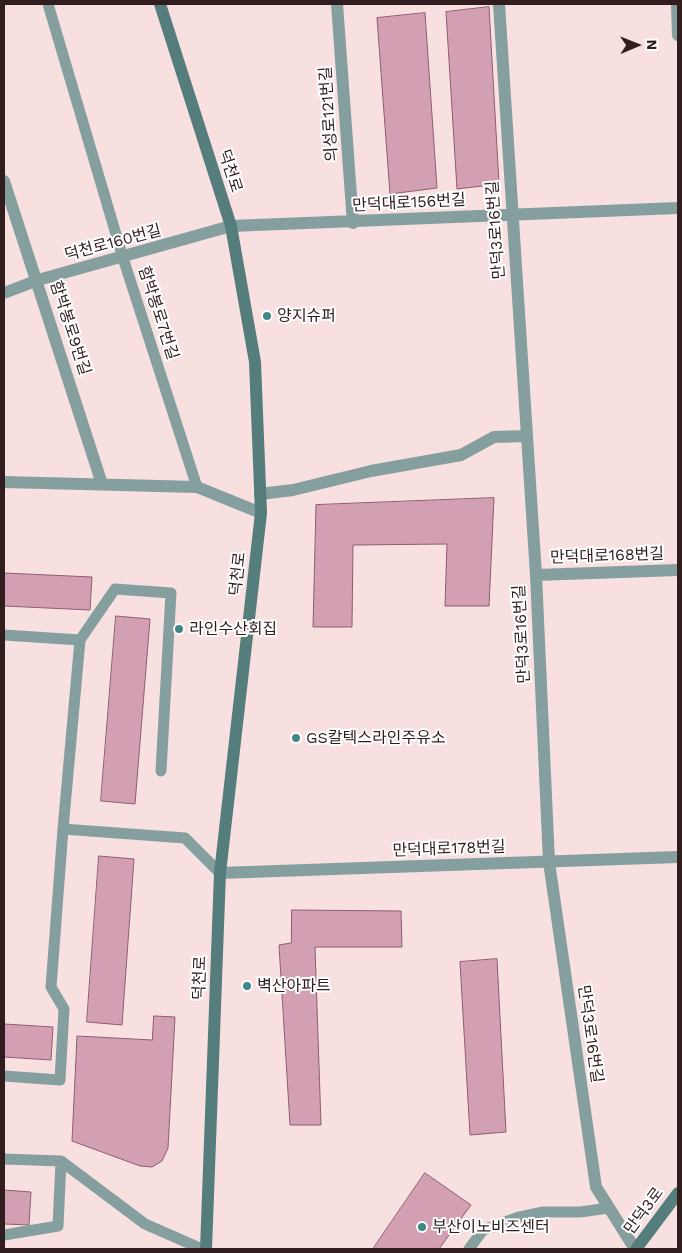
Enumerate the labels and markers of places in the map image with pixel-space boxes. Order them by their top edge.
place label: 양지슈퍼 [277,306,336,326]
marker: 양지슈퍼 [261,310,273,322]
place label: 라인수산회집 [189,619,277,639]
marker: 라인수산회집 [173,623,185,635]
place label: GS칼텍스라인주유소 [306,728,446,748]
marker: GS칼텍스라인주유소 [290,732,302,744]
place label: 벽산아파트 [257,976,331,996]
marker: 벽산아파트 [241,980,253,992]
place label: 부산이노비즈센터 [432,1217,550,1237]
marker: 부산이노비즈센터 [416,1221,428,1233]

